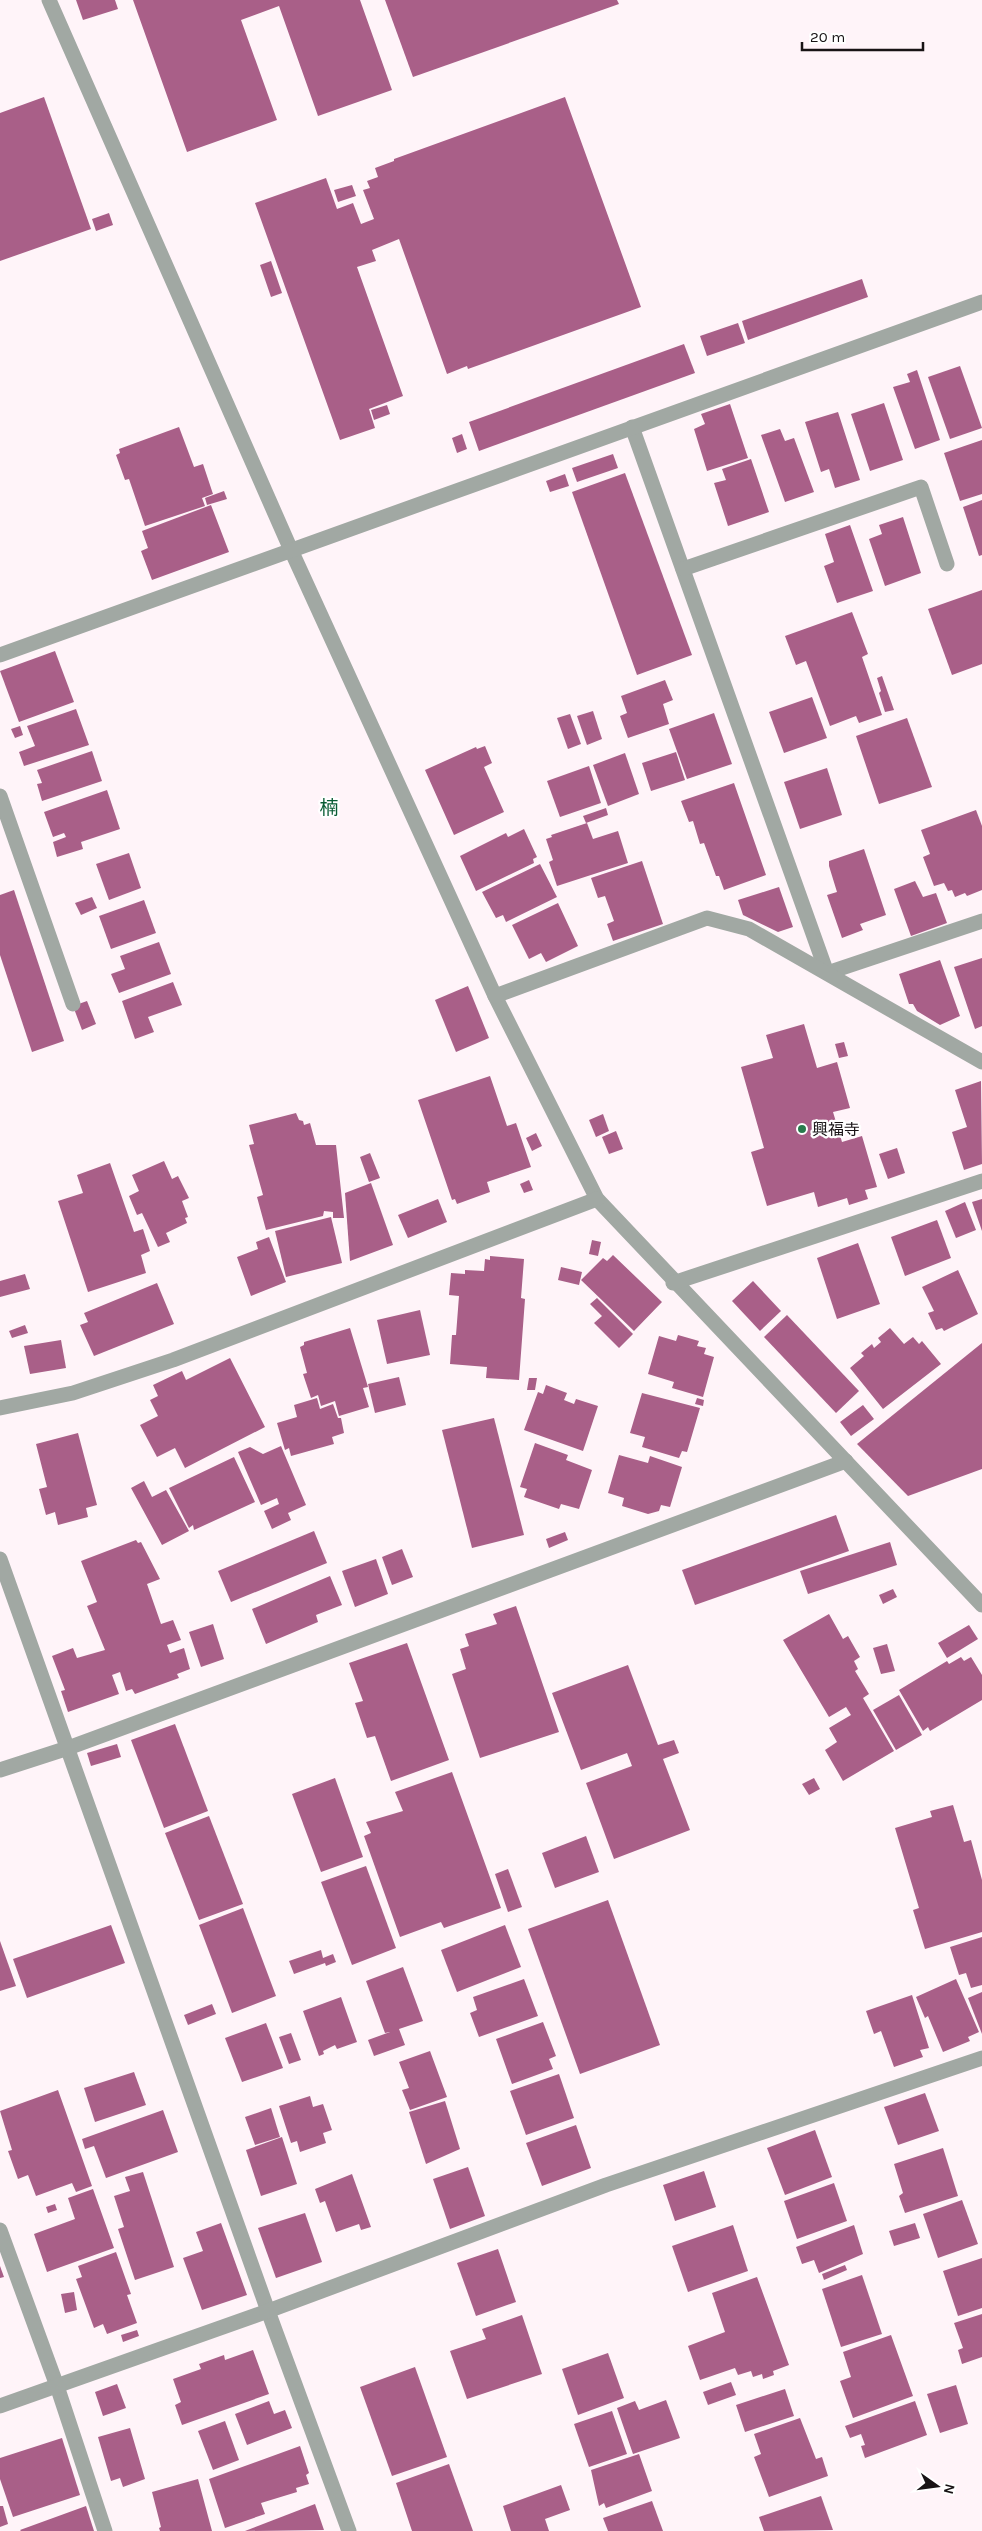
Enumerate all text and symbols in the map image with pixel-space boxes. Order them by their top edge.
scale bar [802,20,923,52]
text: 20 m [810,28,845,46]
district label: 楠 [319,797,339,819]
place label: 興福寺 [812,1120,860,1139]
marker: 興福寺 [796,1123,808,1135]
north arrow [912,2461,962,2511]
text: N [940,2482,959,2496]

